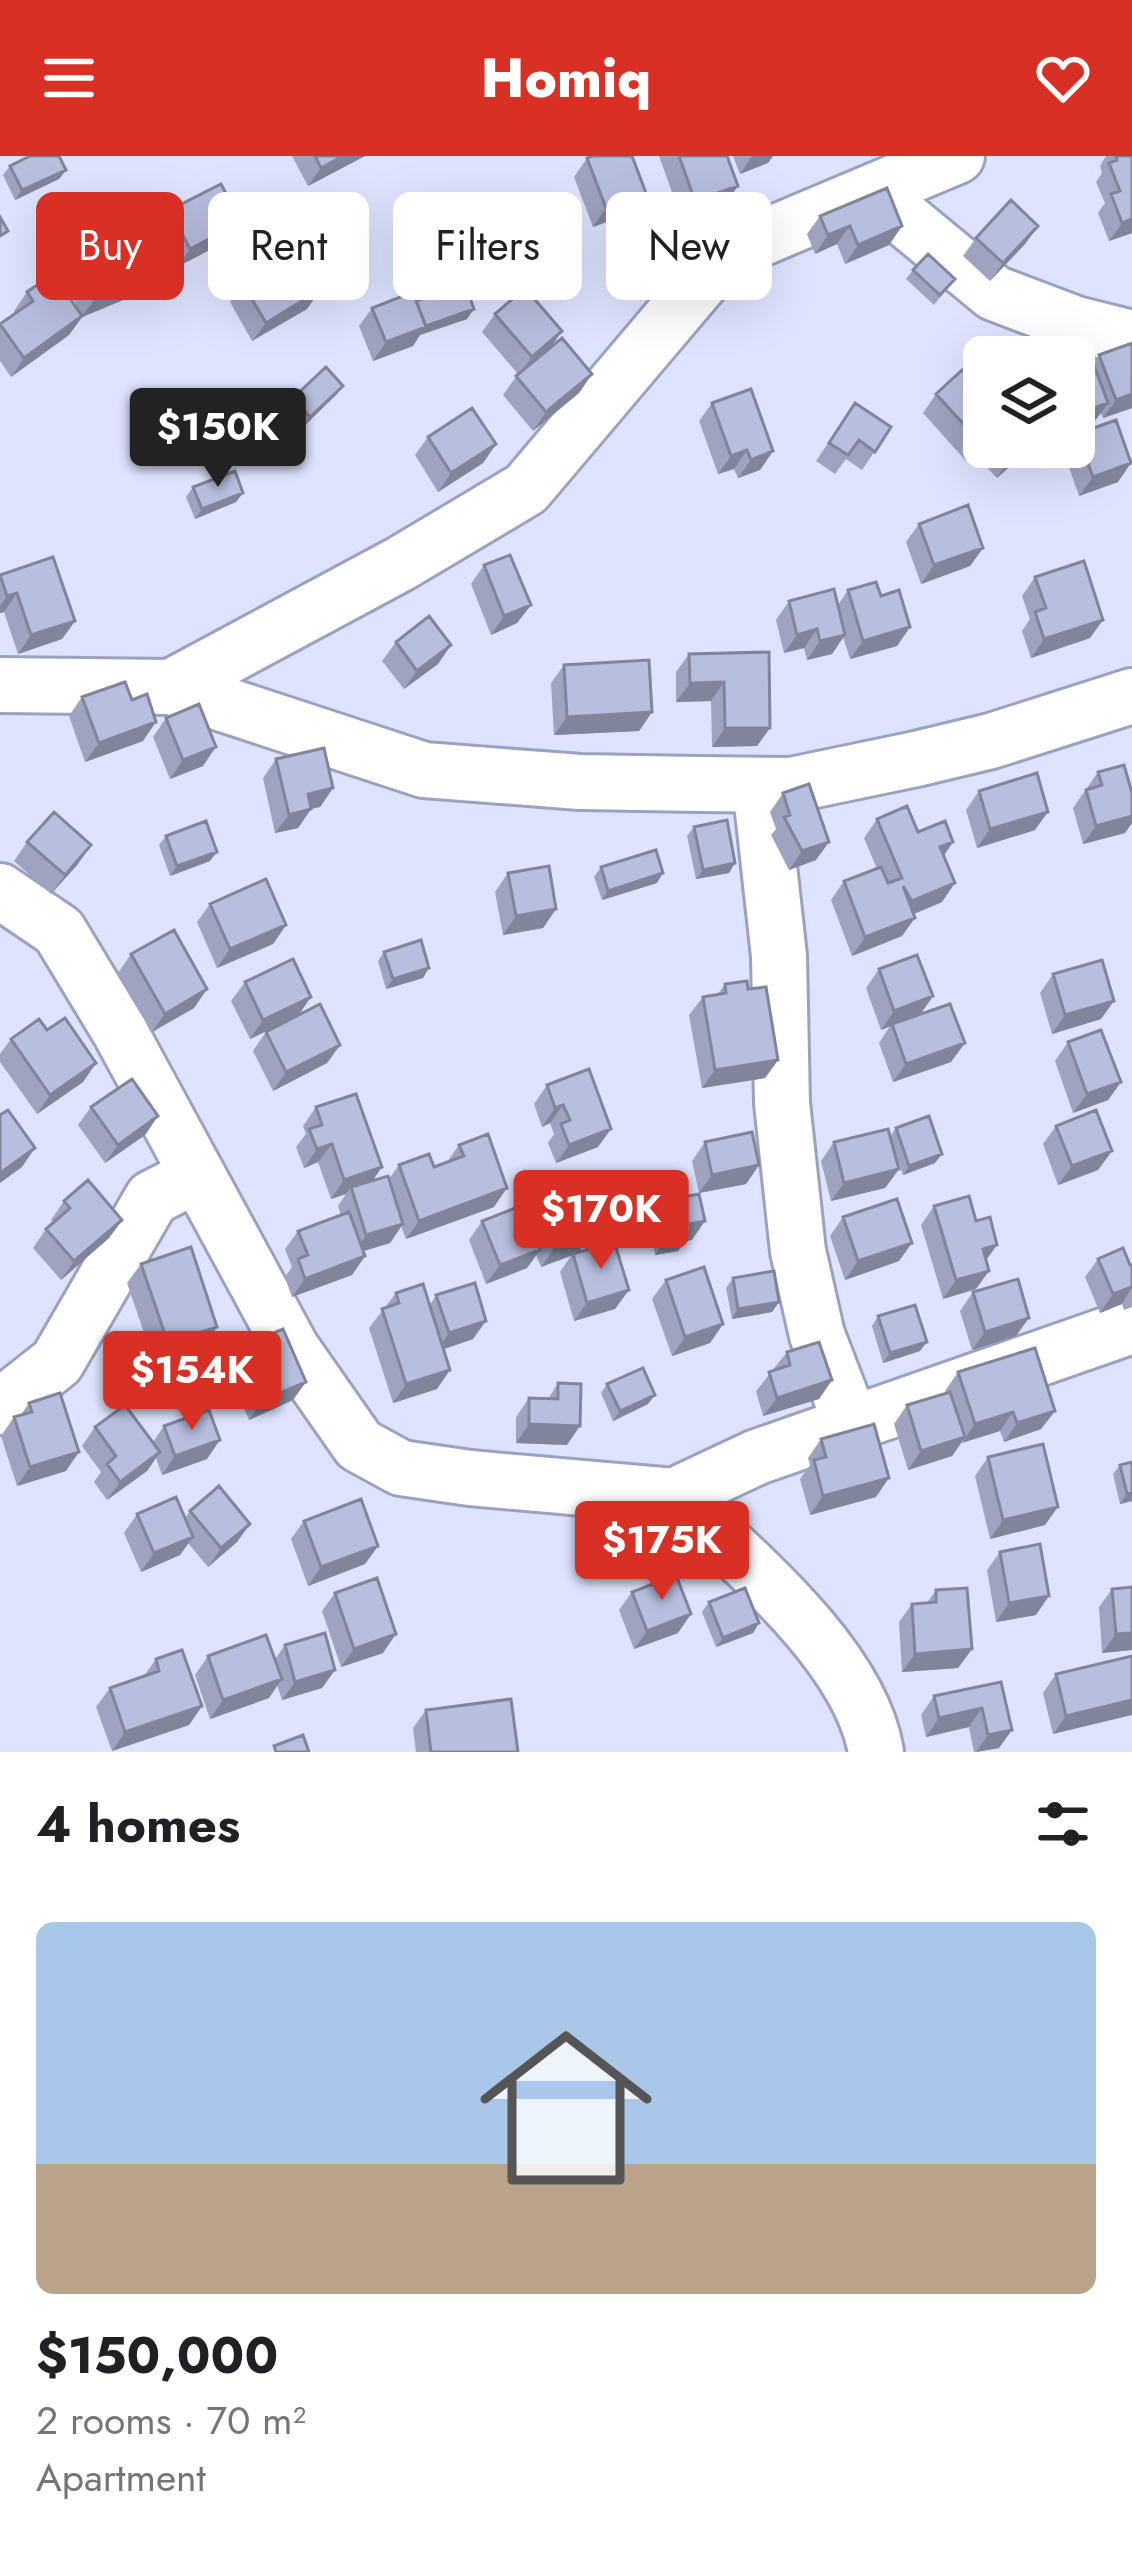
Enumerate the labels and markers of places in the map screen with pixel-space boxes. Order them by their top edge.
pin: $150K [134,388,302,490]
pin: $170K [517,1170,685,1272]
pin: $154K [108,1331,276,1433]
pin: $175K [578,1501,746,1603]

